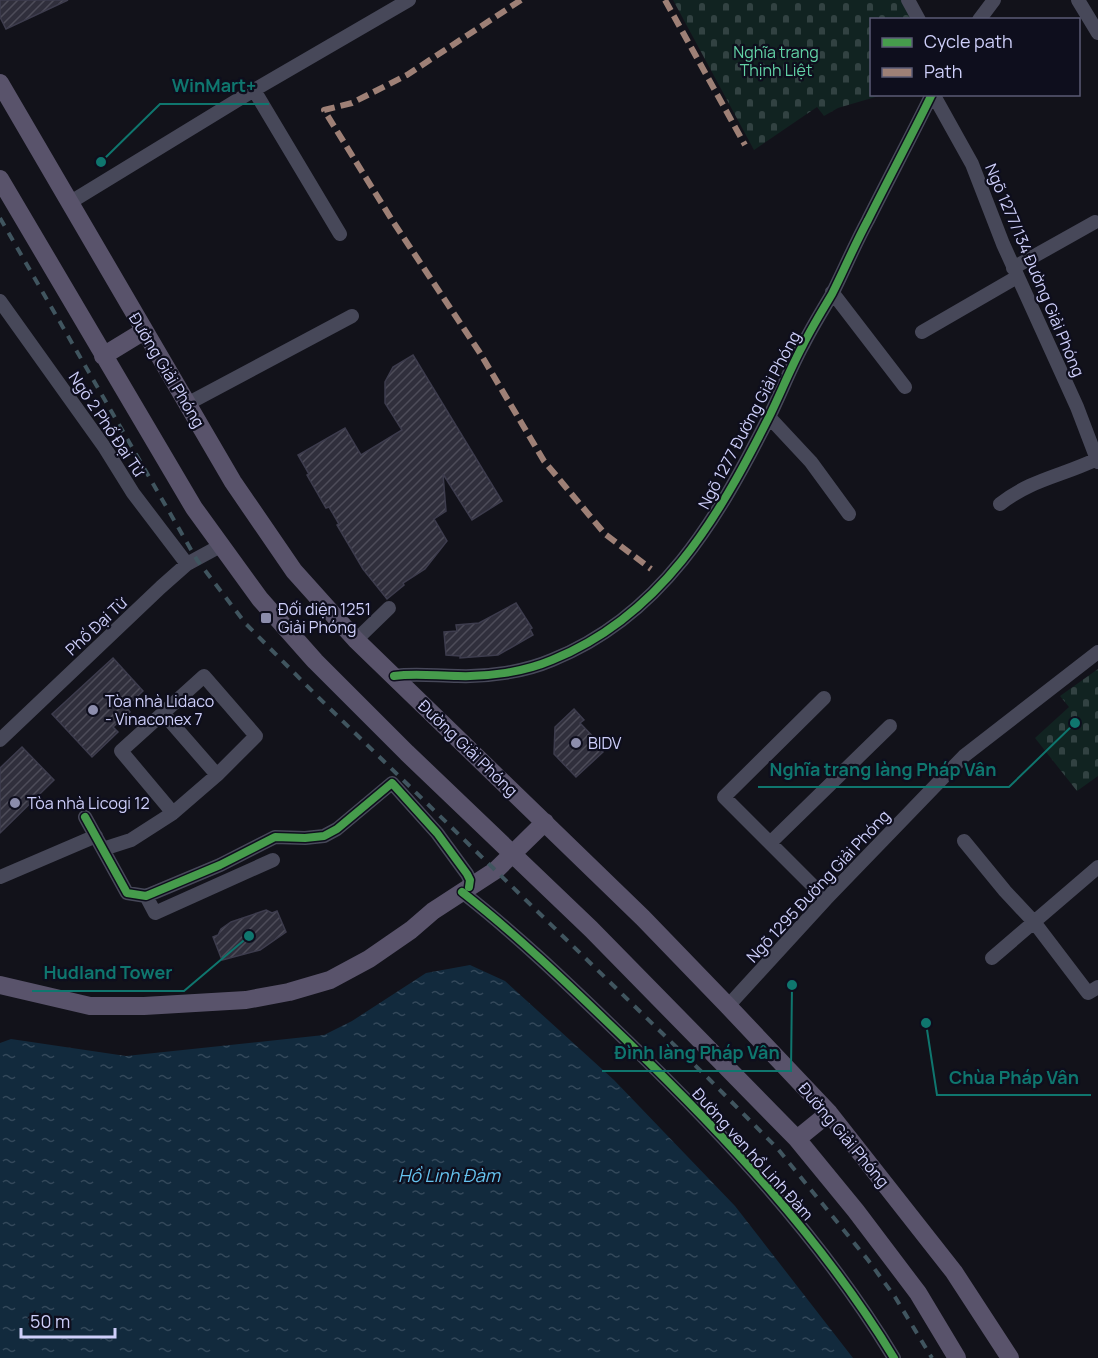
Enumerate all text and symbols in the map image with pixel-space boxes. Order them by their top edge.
legend [870,18,1080,96]
text: Cycle path [924,29,1013,53]
park label: Nghĩa trang Thịnh Liệt [733,41,819,81]
text: Path [924,59,962,83]
callout: WinMart+ [160,68,269,104]
text: WinMart+ [172,73,256,97]
street label: Ngõ 1277/134 Đường Giải Phóng [980,160,1090,380]
street label: Đường Giải Phóng [124,308,210,432]
street label: Ngõ 1277 Đường Giải Phóng [693,327,805,513]
street label: Ngõ 2 Phố Đại Từ [64,367,150,481]
street label: Phố Đại Từ [61,592,132,660]
place label: Đối diện 1251 Giải Phóng [278,598,371,638]
marker: Đối diện 1251 Giải Phóng [259,611,273,625]
place label: Tòa nhà Lidaco - Vinaconex 7 [105,690,214,730]
street label: Đường Giải Phóng [413,695,523,801]
marker: Tòa nhà Lidaco - Vinaconex 7 [86,703,100,717]
place label: BIDV [588,732,622,754]
marker: BIDV [569,736,583,750]
callout: Nghĩa trang làng Pháp Vân [758,751,1009,787]
text: Nghĩa trang làng Pháp Vân [770,757,996,781]
place label: Tòa nhà Licogi 12 [27,792,150,814]
marker: Tòa nhà Licogi 12 [8,796,22,810]
street label: Ngõ 1295 Đường Giải Phóng [741,805,895,967]
callout: Hudland Tower [32,955,184,991]
text: Hudland Tower [44,960,172,984]
callout: Đình làng Pháp Vân [602,1035,791,1071]
text: Đình làng Pháp Vân [614,1040,780,1064]
callout: Chùa Pháp Vân [937,1059,1091,1095]
text: Chùa Pháp Vân [949,1065,1079,1089]
street label: Đường Giải Phóng [794,1078,894,1192]
street label: Đường ven hồ Linh Đàm [688,1083,818,1225]
water label: Hồ Linh Đàm [398,1163,502,1187]
scale bar [21,1301,116,1339]
text: 50 m [30,1309,70,1333]

